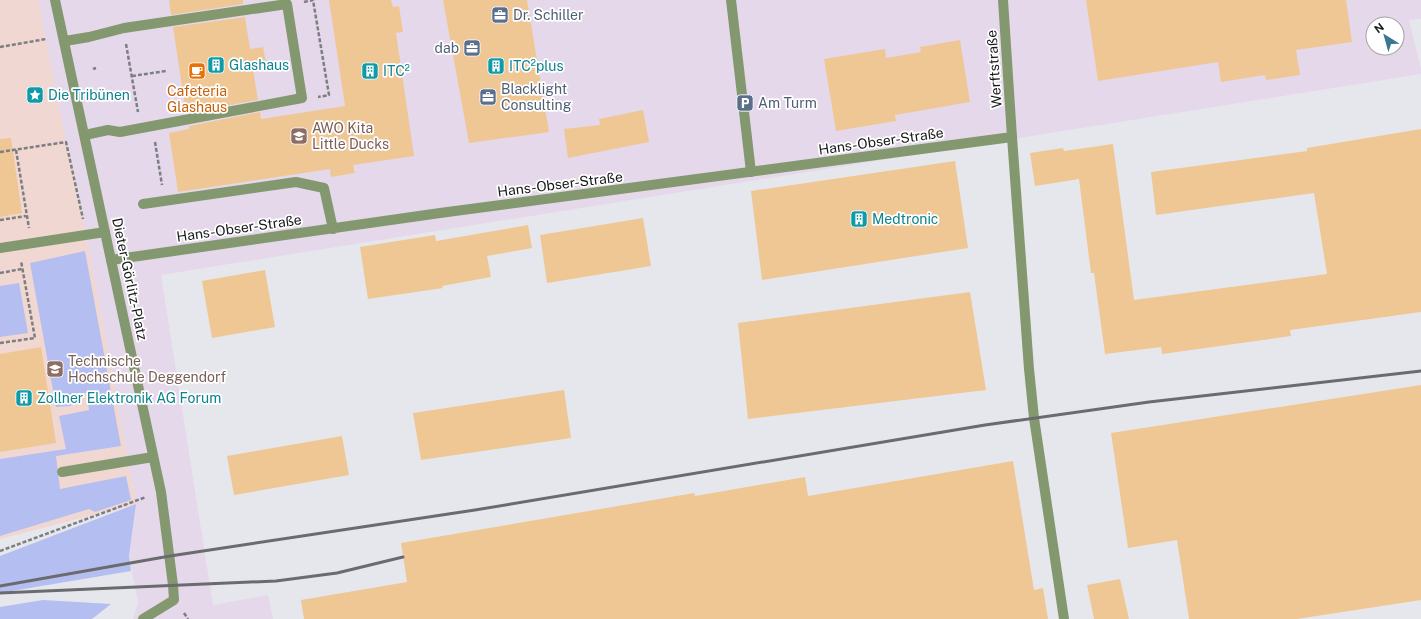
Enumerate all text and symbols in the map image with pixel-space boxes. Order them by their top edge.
office icon: Dr. Schiller [490,5,510,25]
place label: Dr. Schiller [513,7,583,23]
north arrow [1365,16,1405,56]
text: N [1372,21,1386,35]
street label: Werftstraße [983,29,1005,109]
office icon: dab [462,38,482,58]
place label: dab [435,40,459,56]
building icon: Glashaus [206,55,226,75]
building icon: ITC²plus [486,56,506,76]
place label: Glashaus [229,57,289,73]
place label: ITC²plus [509,58,564,74]
cafe icon: Cafeteria Glashaus [187,61,207,81]
building icon: ITC² [360,61,380,81]
place label: ITC² [383,63,410,79]
place label: Blacklight Consulting [501,81,572,113]
place label: Cafeteria Glashaus [167,83,227,115]
place icon: Die Tribünen [25,85,45,105]
place label: Die Tribünen [48,87,130,103]
office icon: Blacklight Consulting [478,87,498,107]
parking icon: Am Turm [735,93,755,113]
place label: Am Turm [758,95,817,111]
place label: AWO Kita Little Ducks [312,120,389,152]
street label: Hans-Obser-Straße [817,124,945,158]
school or university icon: AWO Kita Little Ducks [289,126,309,146]
street label: Hans-Obser-Straße [496,168,624,200]
building icon: Medtronic [849,209,869,229]
street label: Hans-Obser-Straße [175,211,303,245]
place label: Medtronic [872,211,938,227]
street label: Dieter-Görlitz-Platz [109,216,151,342]
place label: Technische Hochschule Deggendorf [68,353,227,385]
school or university icon: Technische Hochschule Deggendorf [45,359,65,379]
building icon: Zollner Elektronik AG Forum [14,388,34,408]
place label: Zollner Elektronik AG Forum [37,390,221,406]

